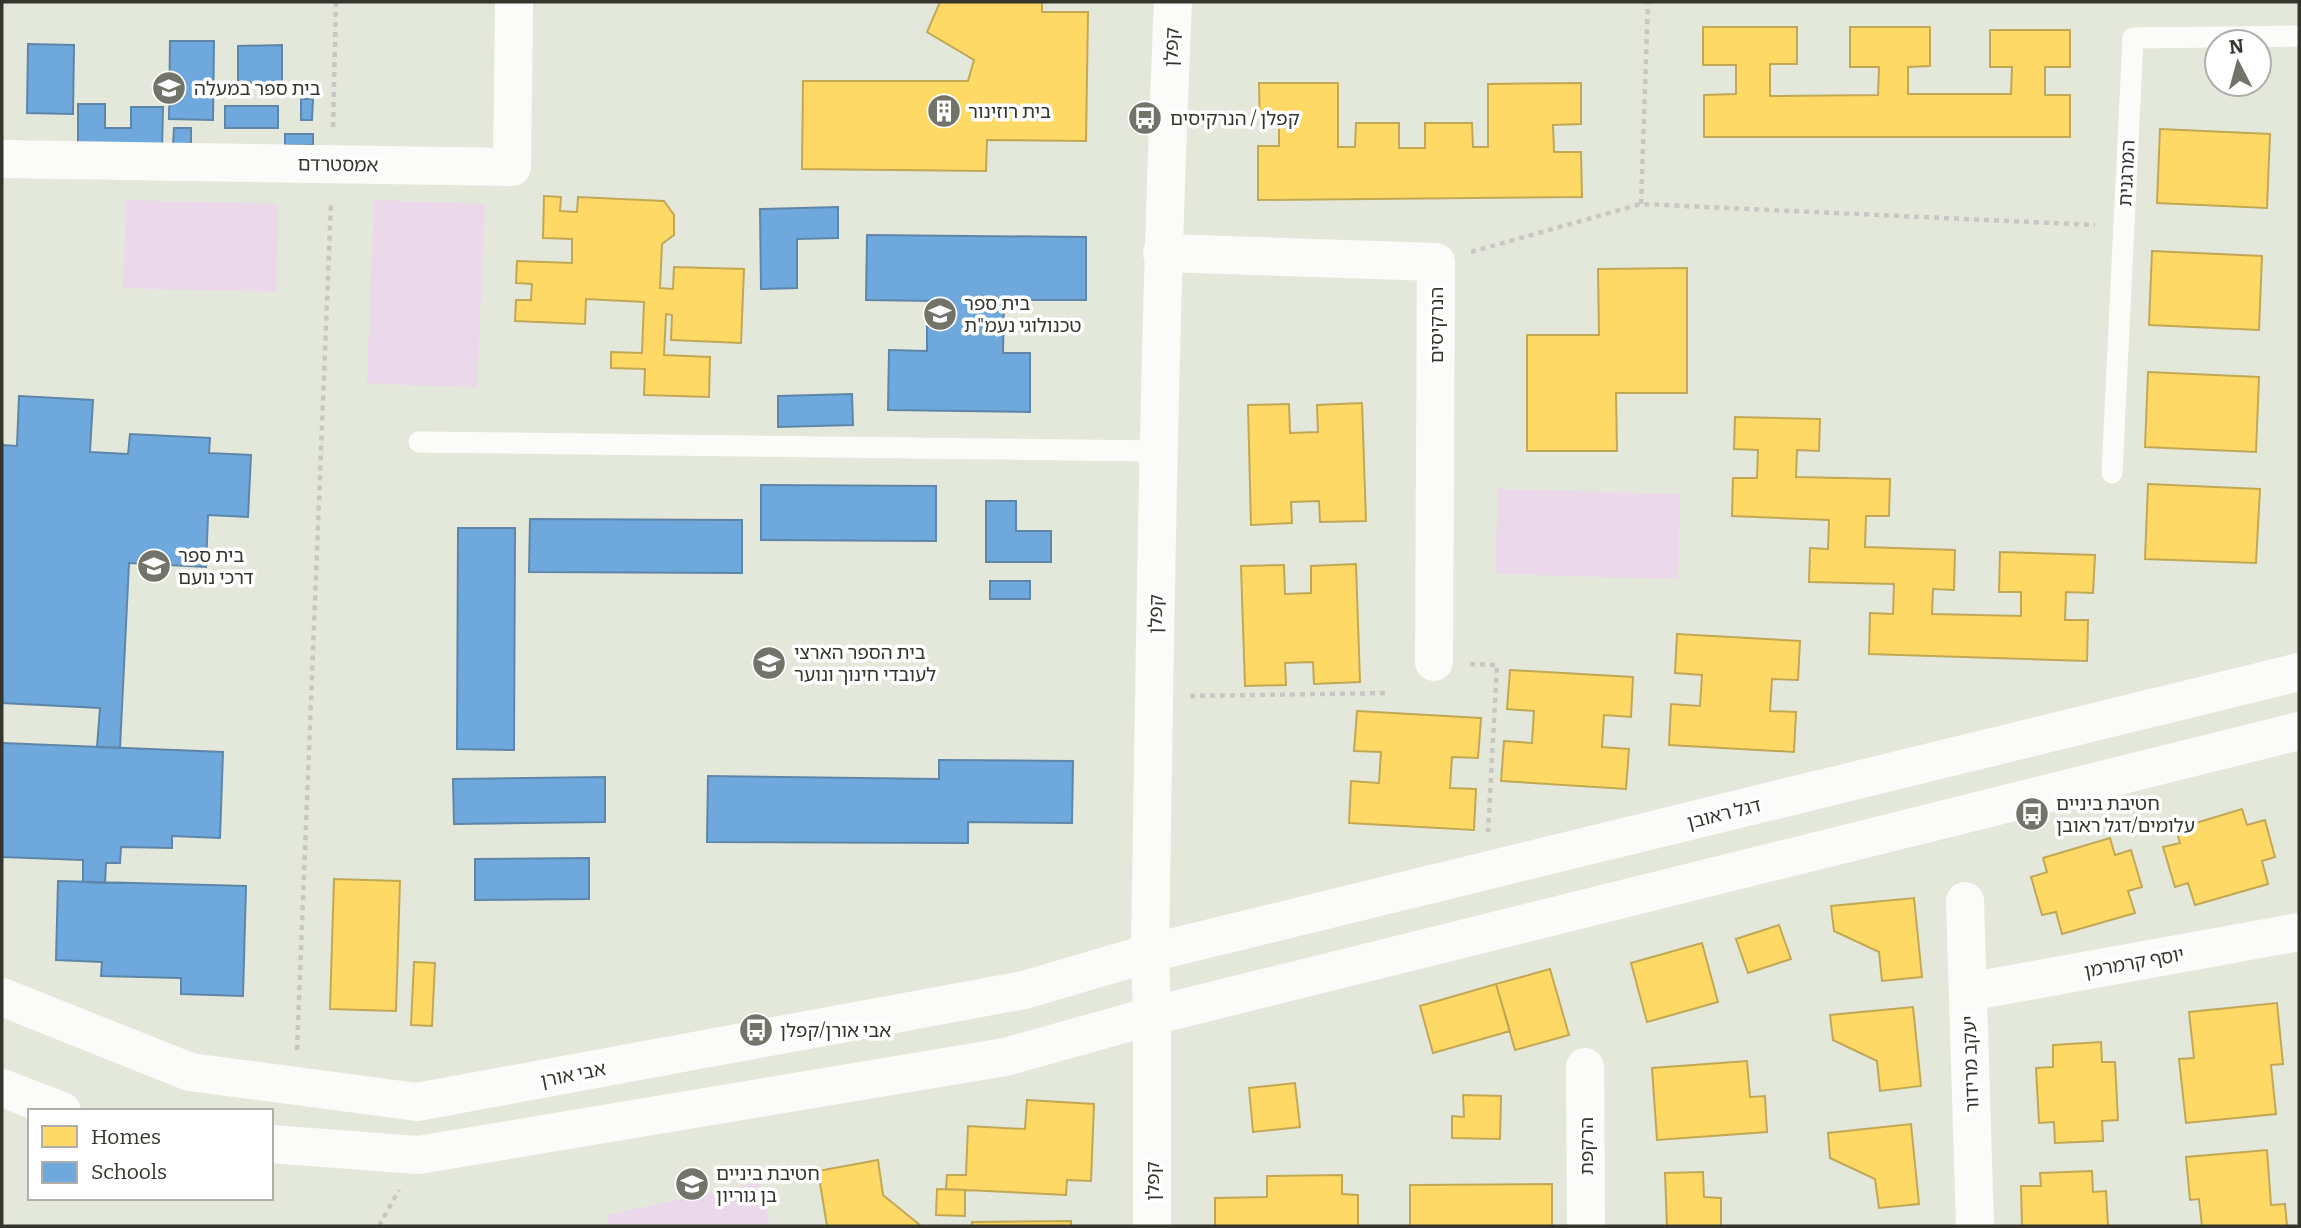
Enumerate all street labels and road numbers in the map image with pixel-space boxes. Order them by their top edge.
street label: קפלן [1159,27,1184,67]
street label: המרגנית [2113,139,2140,207]
street label: אמסטרדם [297,152,379,177]
street label: הנרקיסים [1425,287,1448,363]
street label: קפלן [1144,594,1167,634]
street label: דגל ראובן [1685,793,1764,834]
street label: יוסף קרמרמן [2082,942,2186,983]
street label: יעקב מרידור [1957,1015,1984,1113]
street label: אבי אורן [539,1057,608,1092]
street label: הרקפת [1575,1117,1598,1175]
street label: קפלן [1141,1161,1164,1201]

